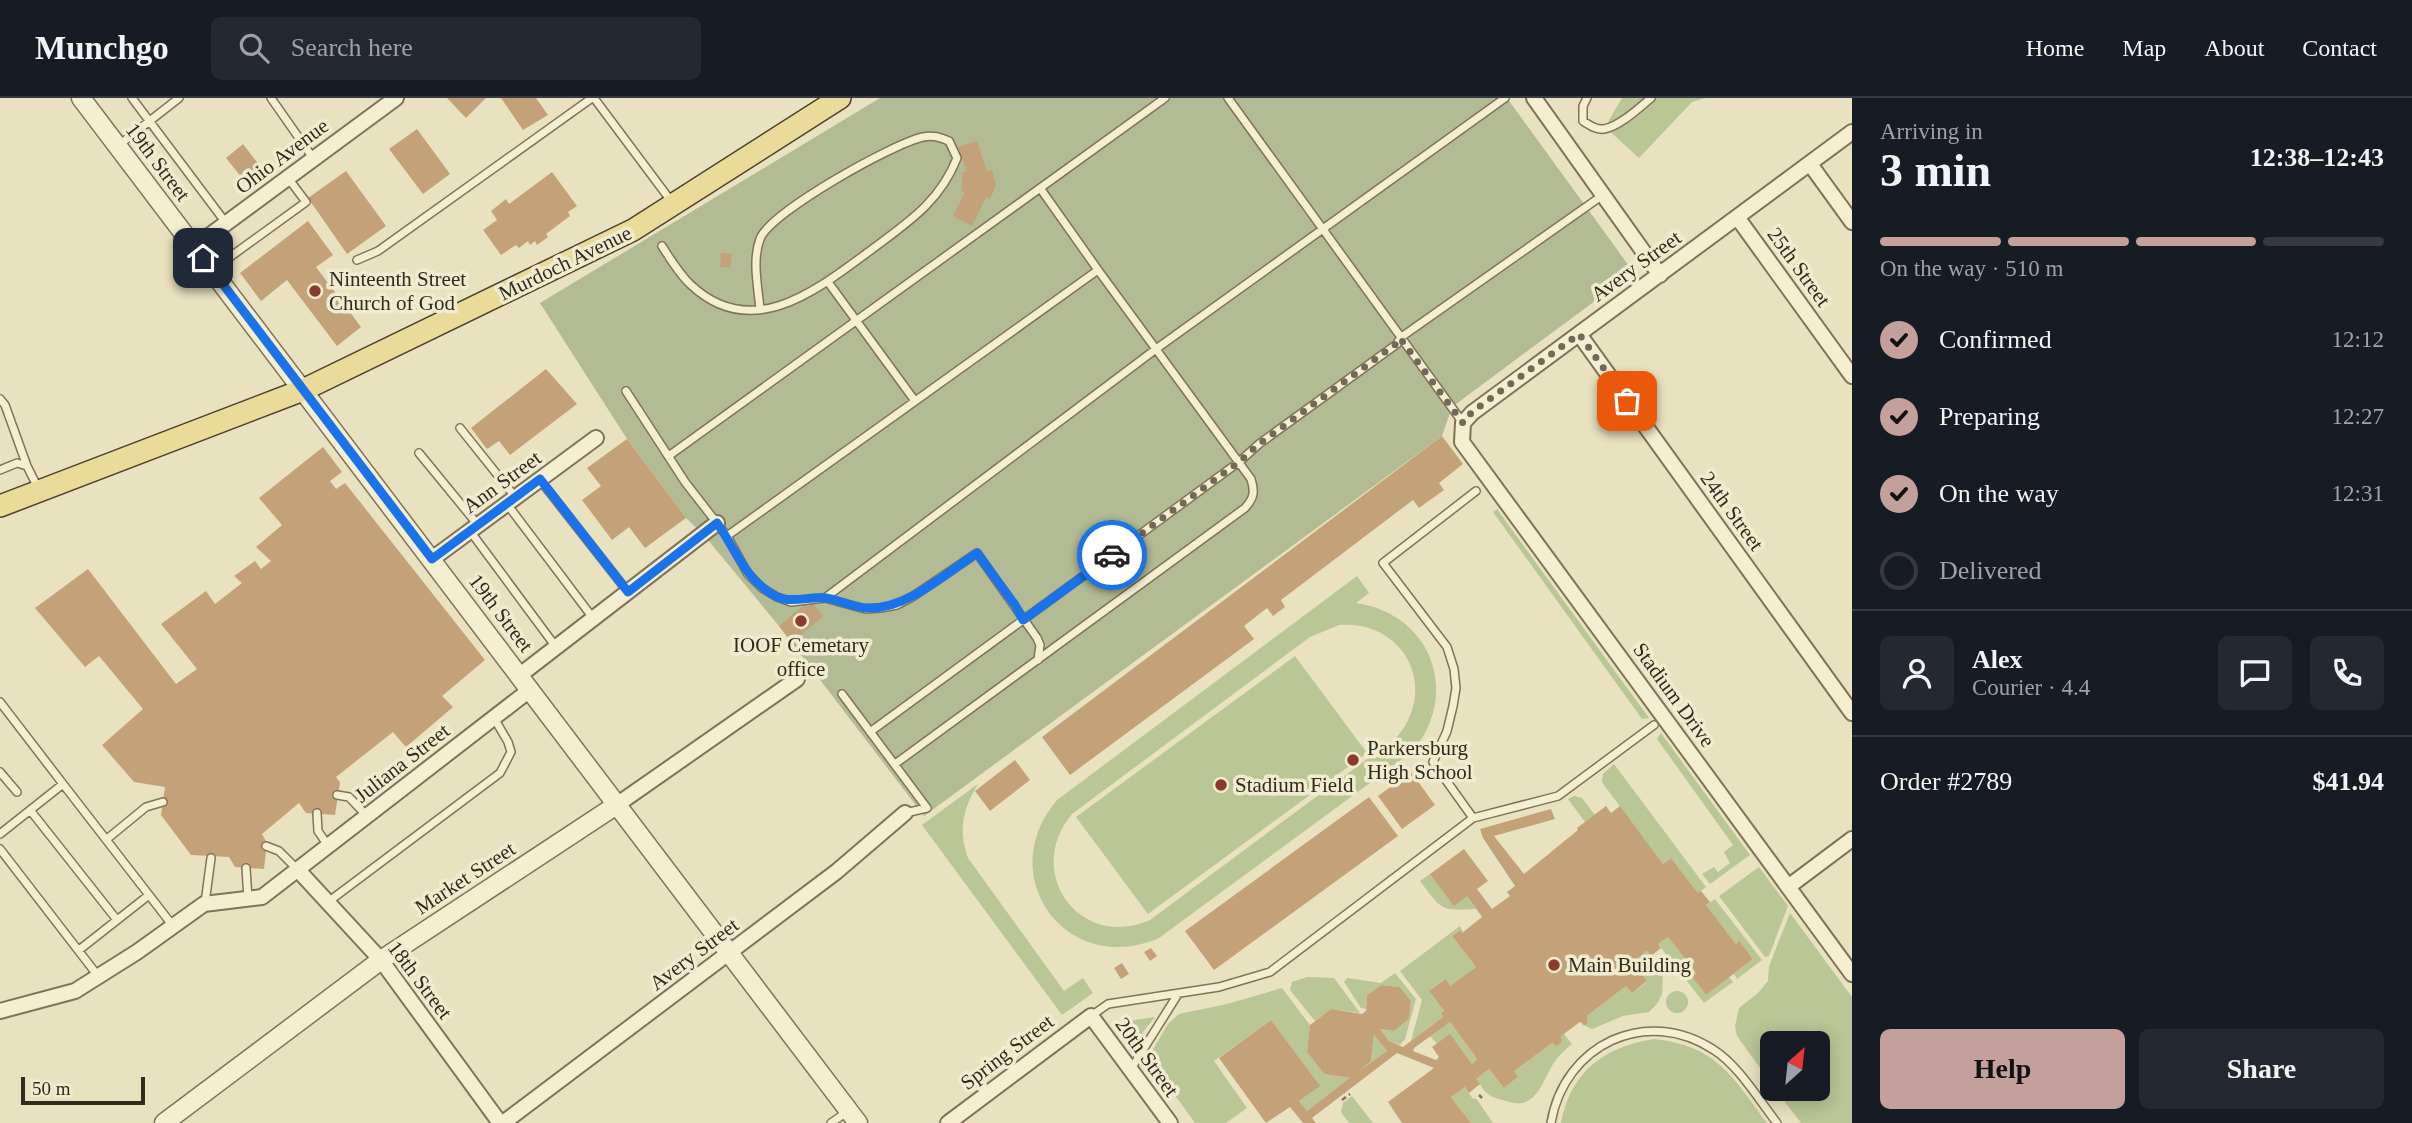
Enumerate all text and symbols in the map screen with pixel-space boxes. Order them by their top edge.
search box [211,17,701,80]
icon: search [235,29,273,67]
text: Munchgo [35,30,169,66]
text: Search here [291,33,413,62]
text: Home [2026,35,2084,61]
text: Map [2122,35,2166,61]
text: About [2204,35,2264,61]
text: Contact [2302,35,2377,61]
street label: Ohio Avenue [231,113,333,199]
street label: 19th Street [121,118,195,206]
text: Arriving in [1880,119,1983,144]
text: 12:38–12:43 [2250,143,2384,172]
text: 3 min [1880,145,1991,196]
street label: Murdoch Avenue [495,220,635,306]
street label: 25th Street [1762,223,1836,311]
street label: Avery Street [1586,225,1686,307]
pin [173,228,233,288]
icon: home [184,239,222,277]
text: On the way · 510 m [1880,256,2063,281]
place label: Ninteenth Street Church of God [329,267,466,315]
marker: Ninteenth Street Church of God [307,283,323,299]
icon: check [1880,321,1918,359]
text: Confirmed [1939,325,2052,354]
text: 12:12 [2332,327,2384,352]
pin [1597,371,1657,431]
icon: bag [1608,382,1646,420]
icon: check [1880,398,1918,436]
text: Preparing [1939,402,2040,431]
text: 12:27 [2332,404,2384,429]
street label: Ann Street [458,446,546,518]
street label: 24th Street [1695,467,1769,555]
icon: check [1880,475,1918,513]
text: On the way [1939,479,2059,508]
text: 12:31 [2332,481,2384,506]
courier [1077,520,1147,590]
icon: car [1093,536,1131,574]
text: Delivered [1939,556,2042,585]
street label: 19th Street [464,569,538,657]
marker: IOOF Cemetary office [793,613,809,629]
place label: IOOF Cemetary office [733,633,869,681]
button: person [1880,636,1954,710]
button: chat [2218,636,2292,710]
button: phone [2310,636,2384,710]
street label: Stadium Drive [1628,638,1720,752]
text: Alex [1972,645,2023,674]
text: Courier · 4.4 [1972,675,2090,700]
street label: Juliana Street [350,718,454,807]
place label: Parkersburg High School [1367,736,1473,784]
marker: Parkersburg High School [1345,752,1361,768]
text: Order #2789 [1880,767,2012,796]
text: $41.94 [2313,767,2384,796]
place label: Stadium Field [1235,773,1354,797]
marker: Stadium Field [1213,777,1229,793]
street label: Market Street [410,837,520,919]
street label: Avery Street [645,913,743,995]
street label: 18th Street [383,936,457,1024]
place label: Main Building [1568,953,1692,977]
marker: Main Building [1546,957,1562,973]
street label: Spring Street [956,1009,1058,1095]
street label: 20th Street [1110,1013,1184,1101]
button: Help [1880,1029,2125,1109]
button: Share [2139,1029,2384,1109]
north arrow [1760,1031,1830,1101]
map controls [1760,1031,1830,1101]
scale bar [21,1074,145,1106]
text: 50 m [32,1078,71,1099]

